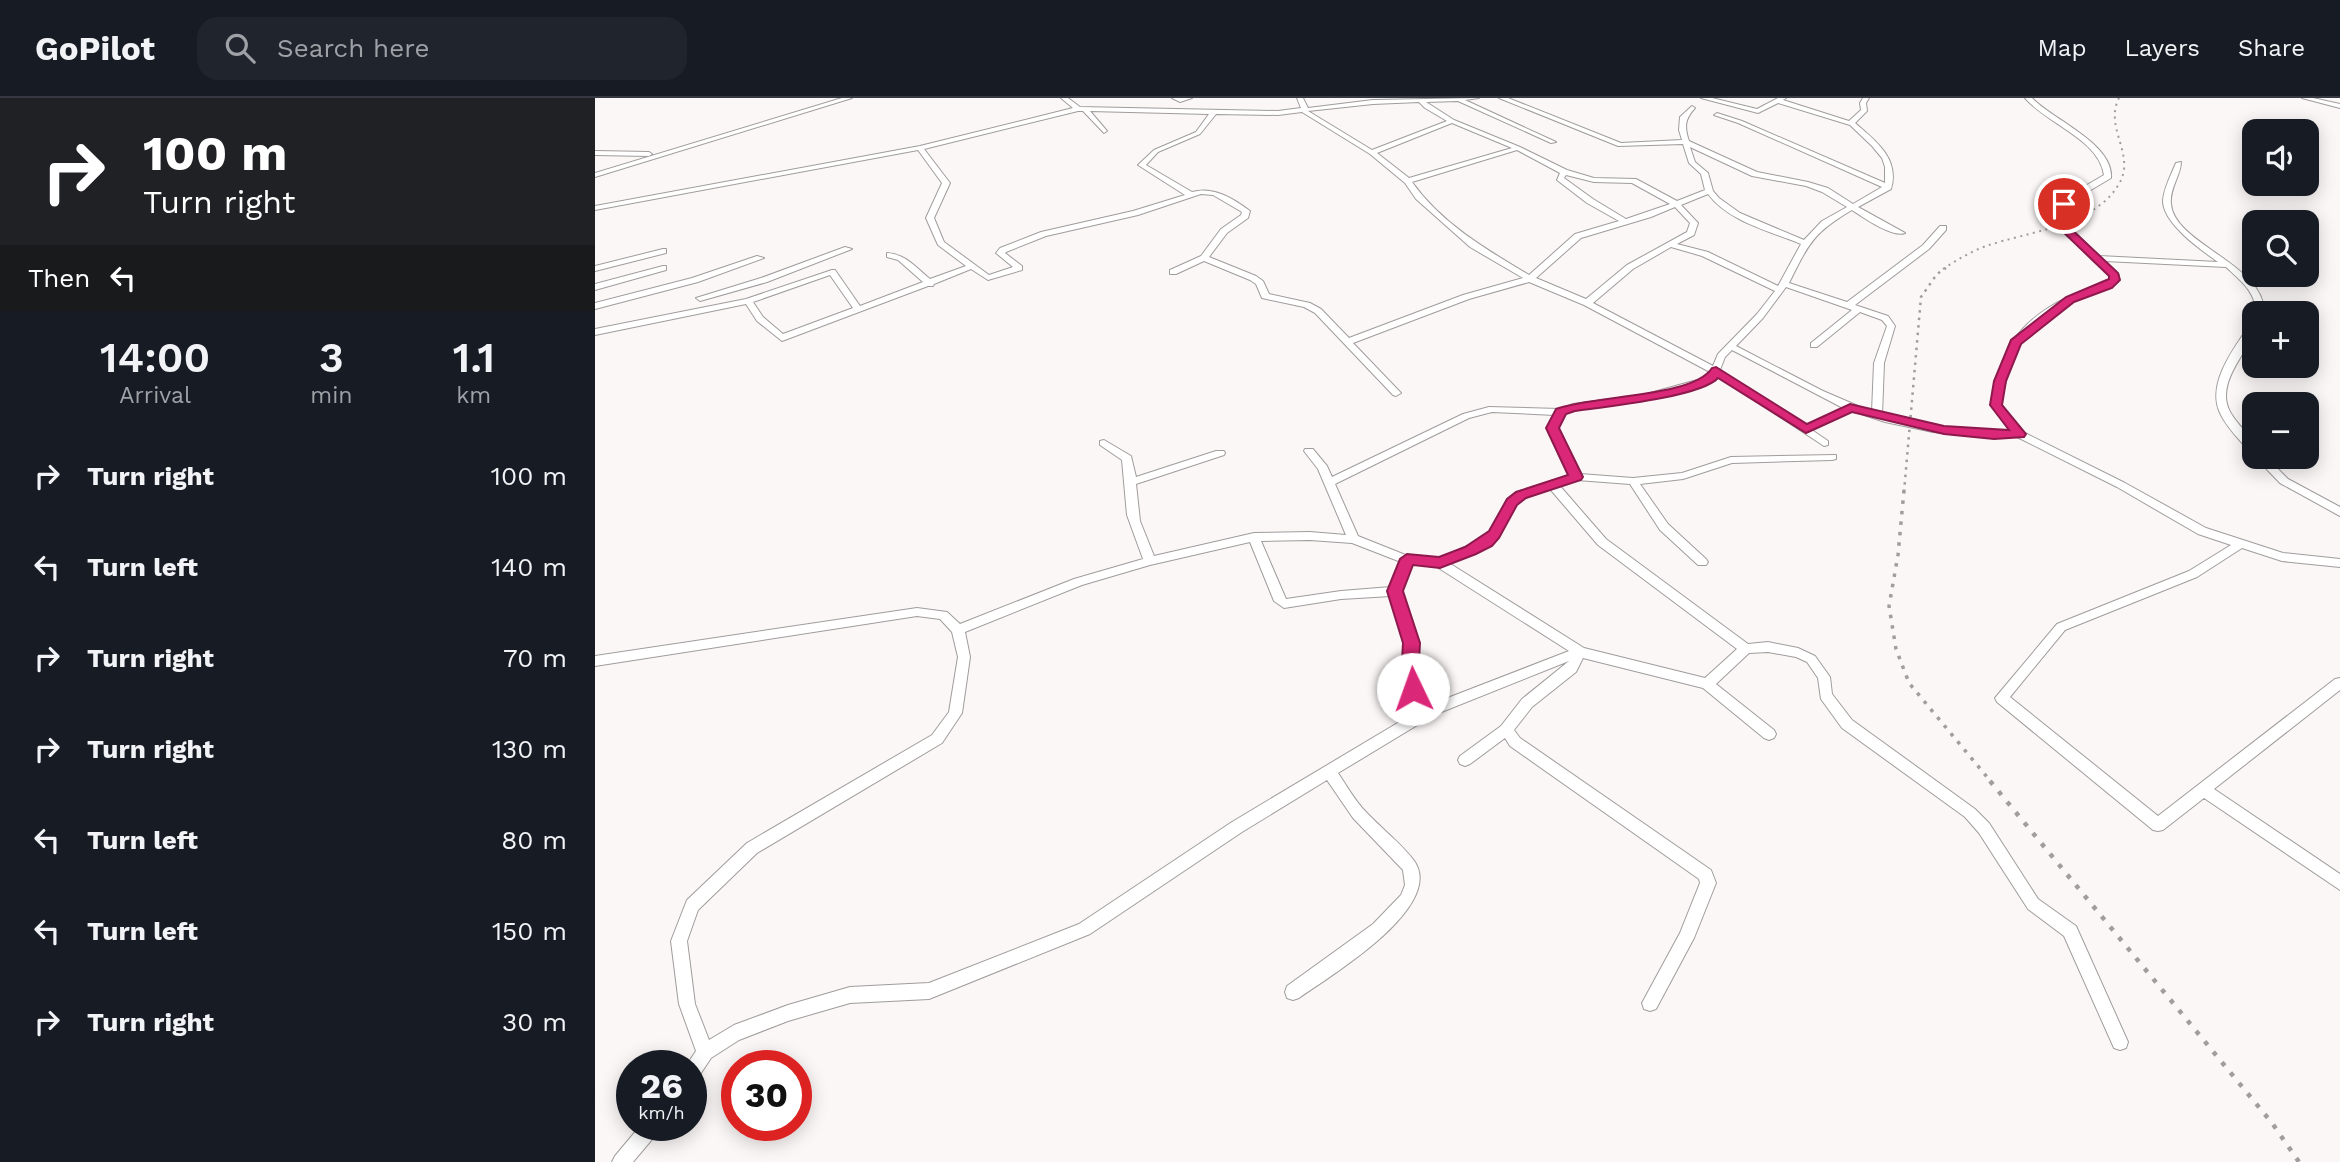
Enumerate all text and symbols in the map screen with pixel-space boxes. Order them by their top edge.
search box [197,17,687,80]
text: GoPilot [35,29,155,68]
icon: search [221,29,259,67]
text: Search here [277,33,429,63]
text: Map [2038,34,2086,62]
text: Layers [2124,34,2200,62]
text: Share [2238,34,2305,62]
map controls [2242,119,2319,469]
button: sound [2242,119,2319,196]
text: 100 m [143,124,287,182]
icon: right [28,126,119,217]
pin [2034,174,2094,234]
text: Turn right [143,183,295,221]
icon: arrive [2045,185,2083,223]
button: search [2242,210,2319,287]
icon: left [104,259,142,297]
text: Then [28,263,90,293]
button: + [2242,301,2319,378]
text: 14:00 [100,333,210,382]
text: 3 [319,333,344,382]
text: 1.1 [453,333,495,382]
text: Arrival [119,382,191,409]
text: min [310,382,353,409]
text: km [456,382,491,409]
button: − [2242,392,2319,469]
icon: right [28,457,66,495]
text: Turn right [87,461,214,491]
text: 100 m [491,461,567,491]
icon: left [28,548,66,586]
text: Turn left [87,552,198,582]
text: 140 m [491,552,567,582]
icon: right [28,639,66,677]
text: Turn right [87,643,214,673]
text: 70 m [503,643,567,673]
position arrow [1376,652,1450,726]
icon: right [28,730,66,768]
text: Turn right [87,734,214,764]
text: 130 m [492,734,567,764]
icon: left [28,821,66,859]
text: Turn left [87,825,198,855]
text: 80 m [501,825,567,855]
icon: left [28,912,66,950]
text: Turn left [87,916,198,946]
text: 150 m [492,916,567,946]
icon: right [28,1003,66,1041]
text: Turn right [87,1007,214,1037]
text: 30 m [502,1007,567,1037]
speed limit sign: 30 [721,1050,812,1141]
text: 26 [640,1065,683,1107]
text: km/h [638,1102,685,1123]

